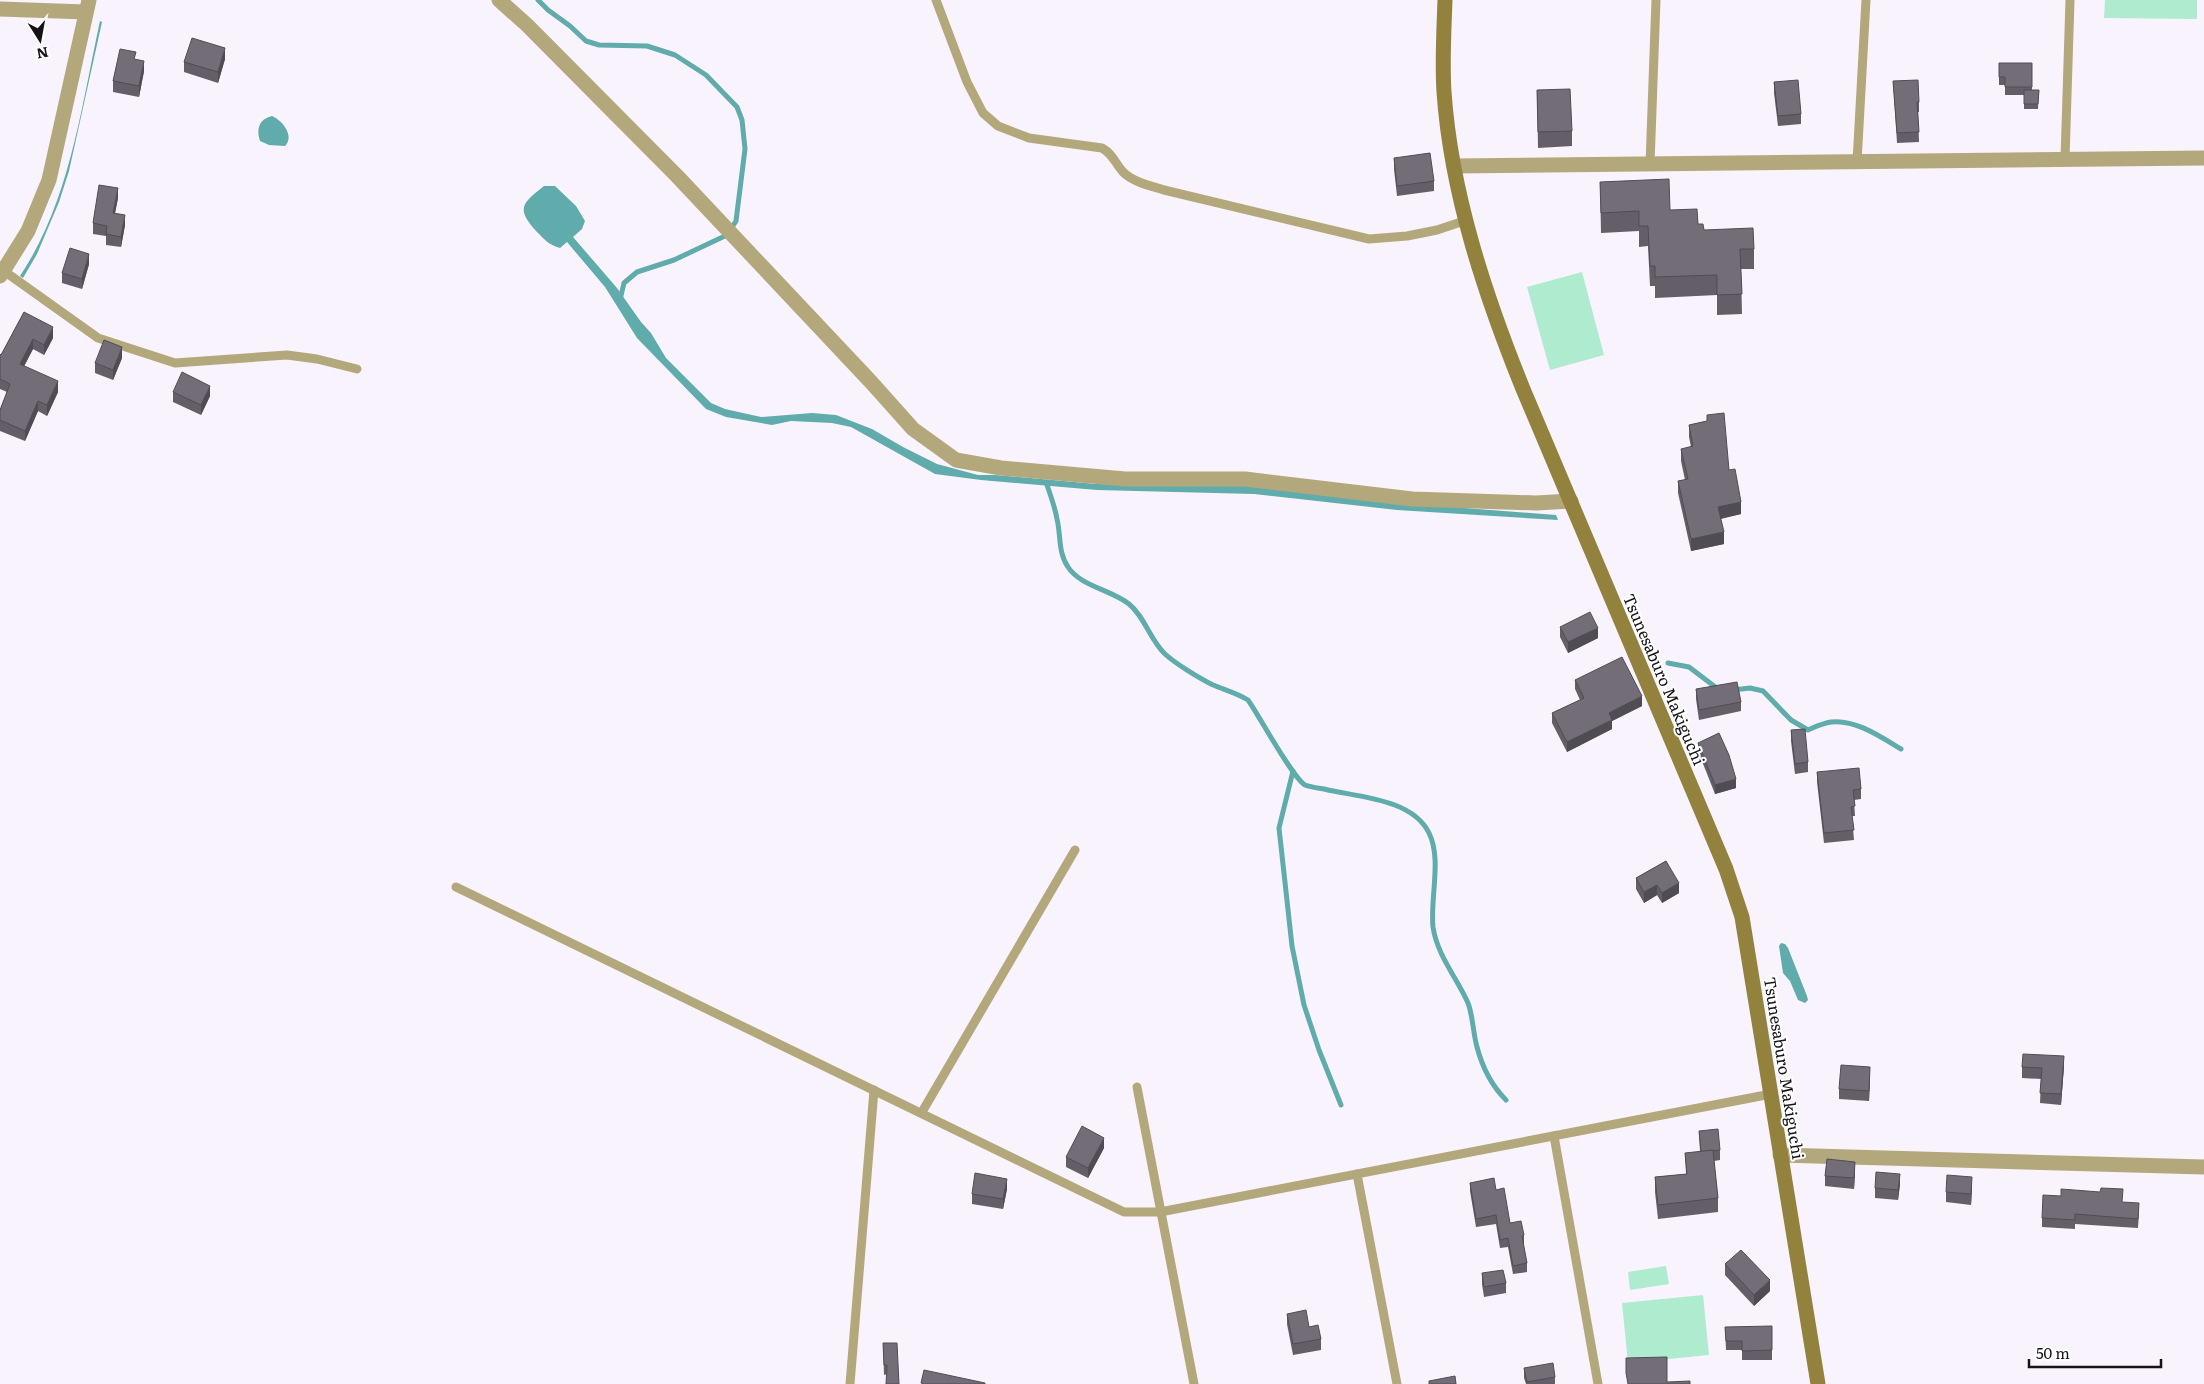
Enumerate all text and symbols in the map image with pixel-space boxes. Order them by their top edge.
north arrow [15,15,65,65]
text: N [35,43,50,65]
street label: Tsunesaburo Makiguchi [1618,589,1712,769]
street label: Tsunesaburo Makiguchi [1759,975,1811,1161]
scale bar [2029,1336,2162,1368]
text: 50 m [2036,1341,2070,1364]

